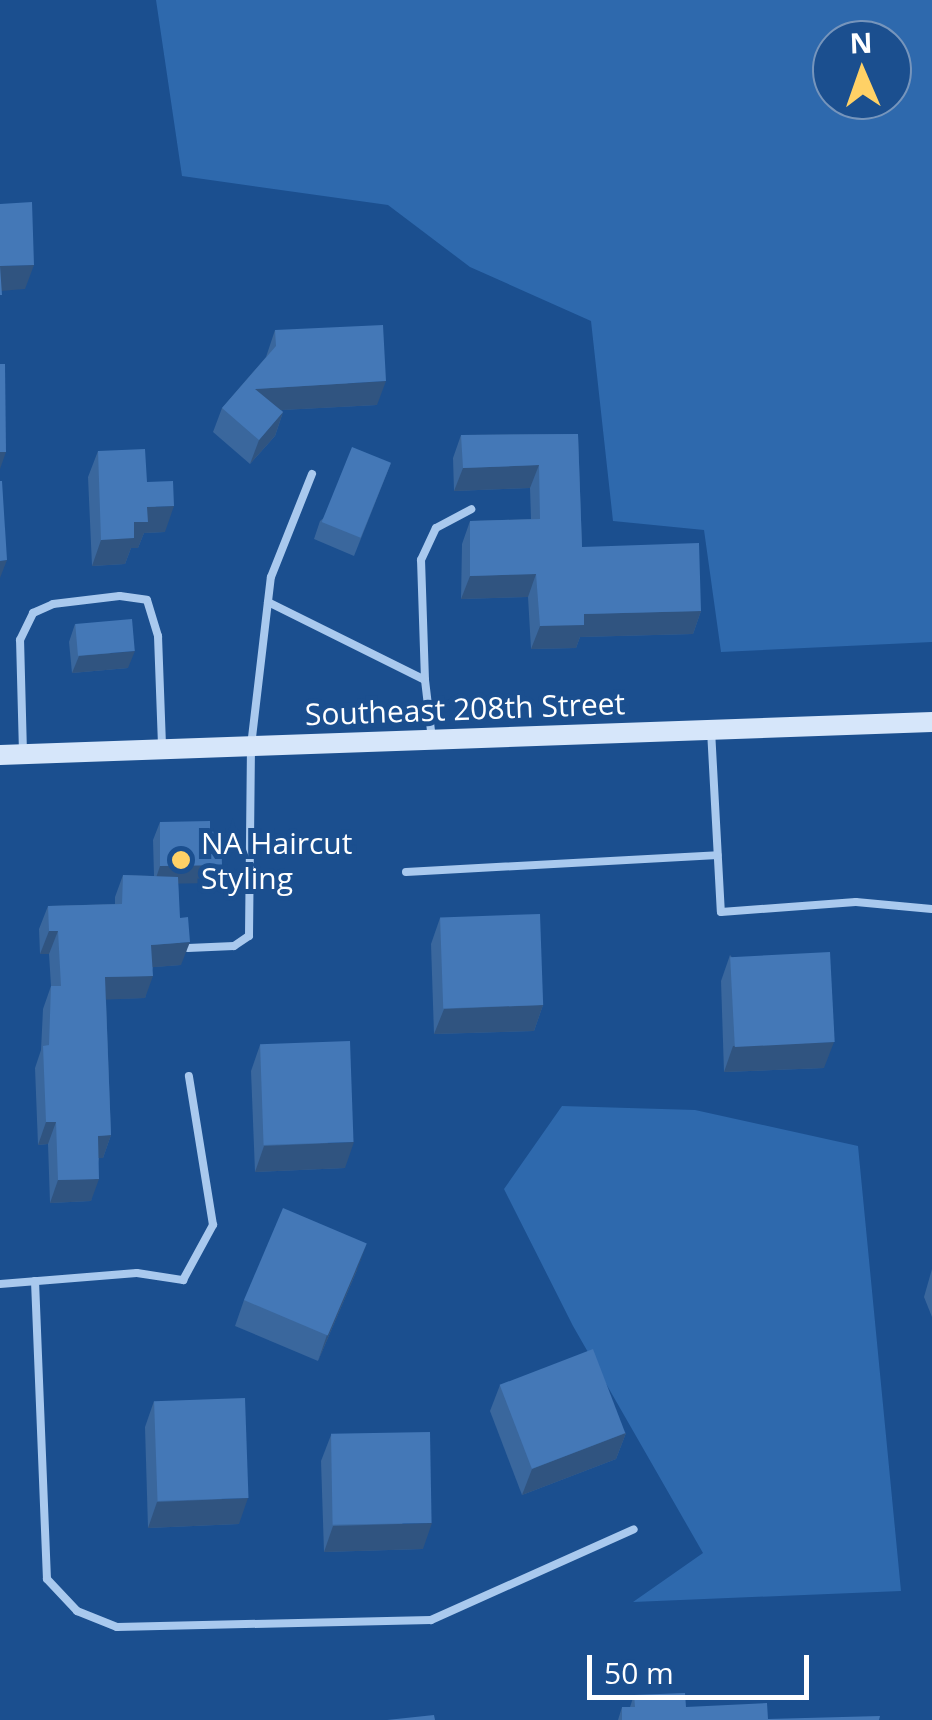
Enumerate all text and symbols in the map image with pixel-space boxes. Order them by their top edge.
north arrow [812,20,912,120]
text: N [849,23,873,61]
street label: Southeast 208th Street [304,685,626,733]
place label: NA Haircut Styling [201,825,352,896]
marker: NA Haircut Styling [170,849,192,871]
scale bar [592,1635,814,1697]
text: 50 m [604,1652,674,1693]

